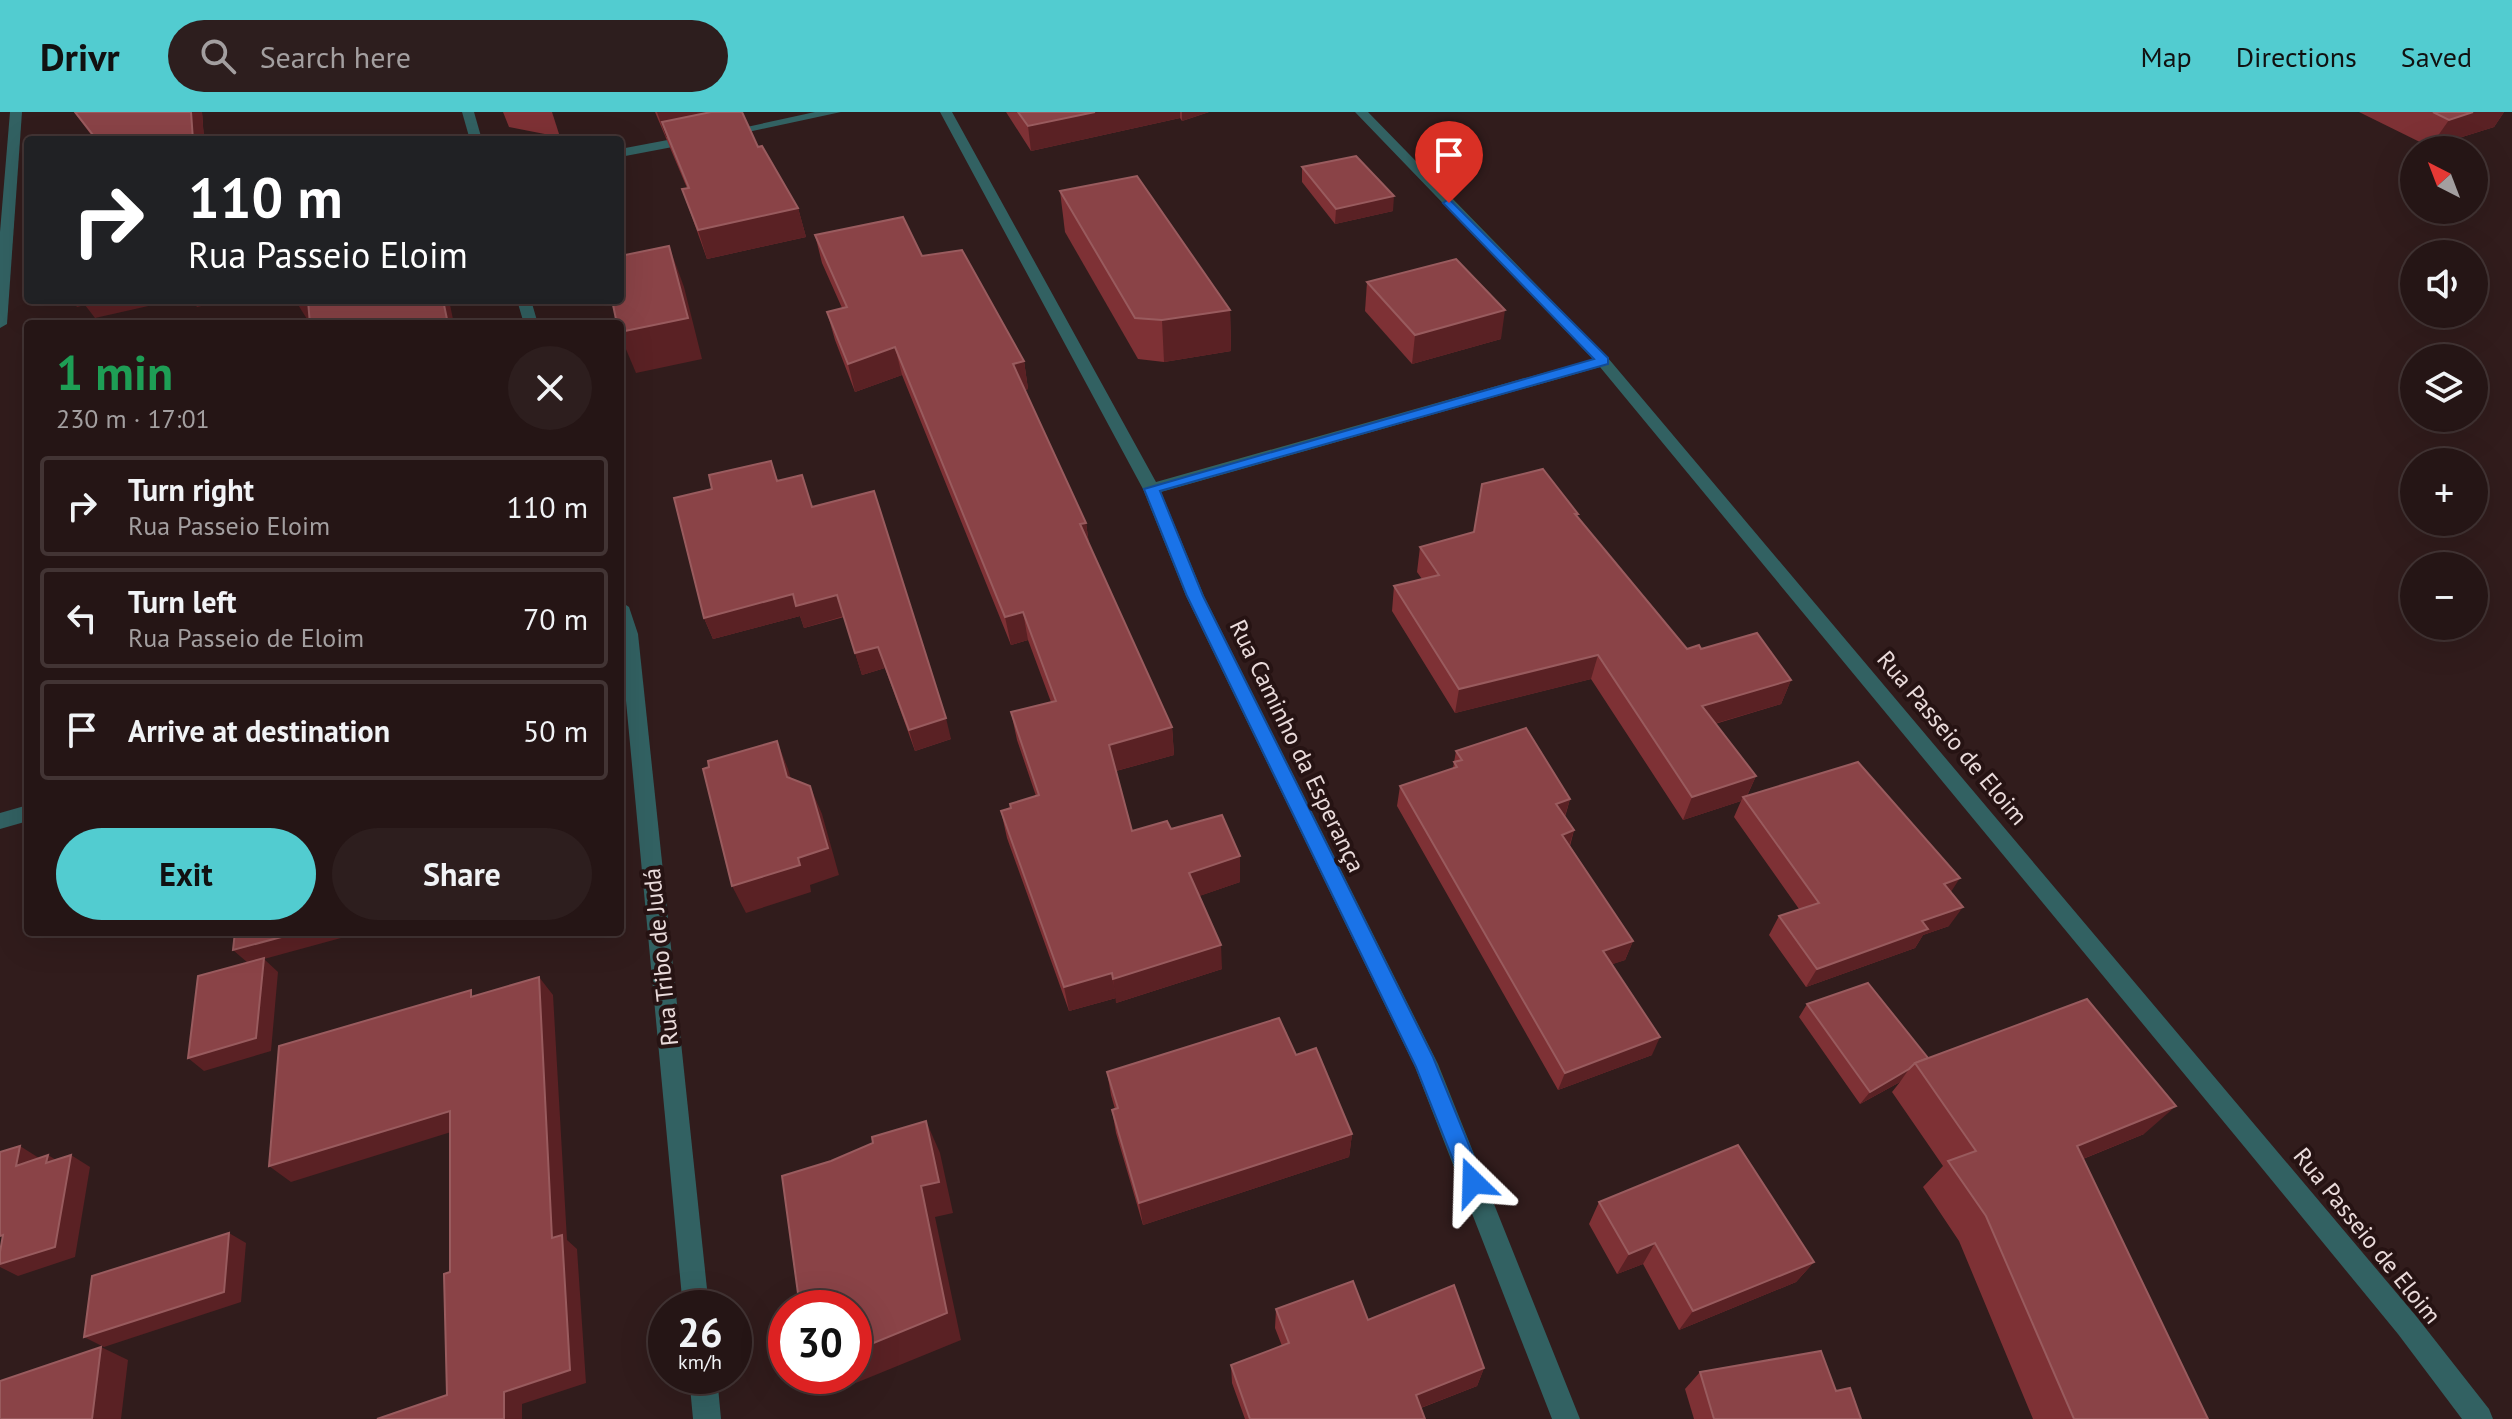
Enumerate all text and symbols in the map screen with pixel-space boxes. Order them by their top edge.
search box [168,20,728,92]
text: Drivr [40,32,120,81]
icon: search [196,34,240,78]
text: Search here [260,37,411,76]
text: Map [2141,38,2192,75]
text: Directions [2236,38,2357,75]
text: Saved [2401,38,2472,75]
pin [1415,121,1483,203]
icon: arrive [1427,133,1471,177]
north arrow [2400,136,2488,224]
map controls [2400,136,2488,640]
text: 110 m [188,161,343,233]
icon: right [56,168,160,272]
text: Rua Passeio Eloim [188,231,468,278]
button: sound [2400,240,2488,328]
text: 1 min [56,341,173,403]
button: layers [2400,344,2488,432]
button: close [508,346,592,430]
text: 230 m · 17:01 [56,402,210,435]
button: + [2400,448,2488,536]
text: Turn right [128,470,254,509]
icon: right [60,484,104,528]
text: 110 m [507,487,588,526]
text: Rua Passeio Eloim [128,509,330,542]
button: − [2400,552,2488,640]
text: Turn left [128,582,236,621]
icon: left [60,596,104,640]
text: 70 m [523,599,588,638]
street label: Rua Caminho da Esperança [1223,614,1372,877]
text: Rua Passeio de Eloim [128,621,364,654]
street label: Rua Passeio de Eloim [1870,644,2034,831]
icon: arrive [60,708,104,752]
text: Arrive at destination [128,711,390,750]
text: 50 m [523,711,588,750]
button: Exit [56,828,316,920]
button: Share [332,828,592,920]
street label: Rua Tribo de Judá [636,867,685,1047]
position arrow [1431,1140,1515,1224]
street label: Rua Passeio de Eloim [2287,1141,2448,1330]
speed limit sign: 30 [768,1290,872,1394]
text: 26 [677,1306,723,1358]
text: km/h [678,1349,722,1375]

